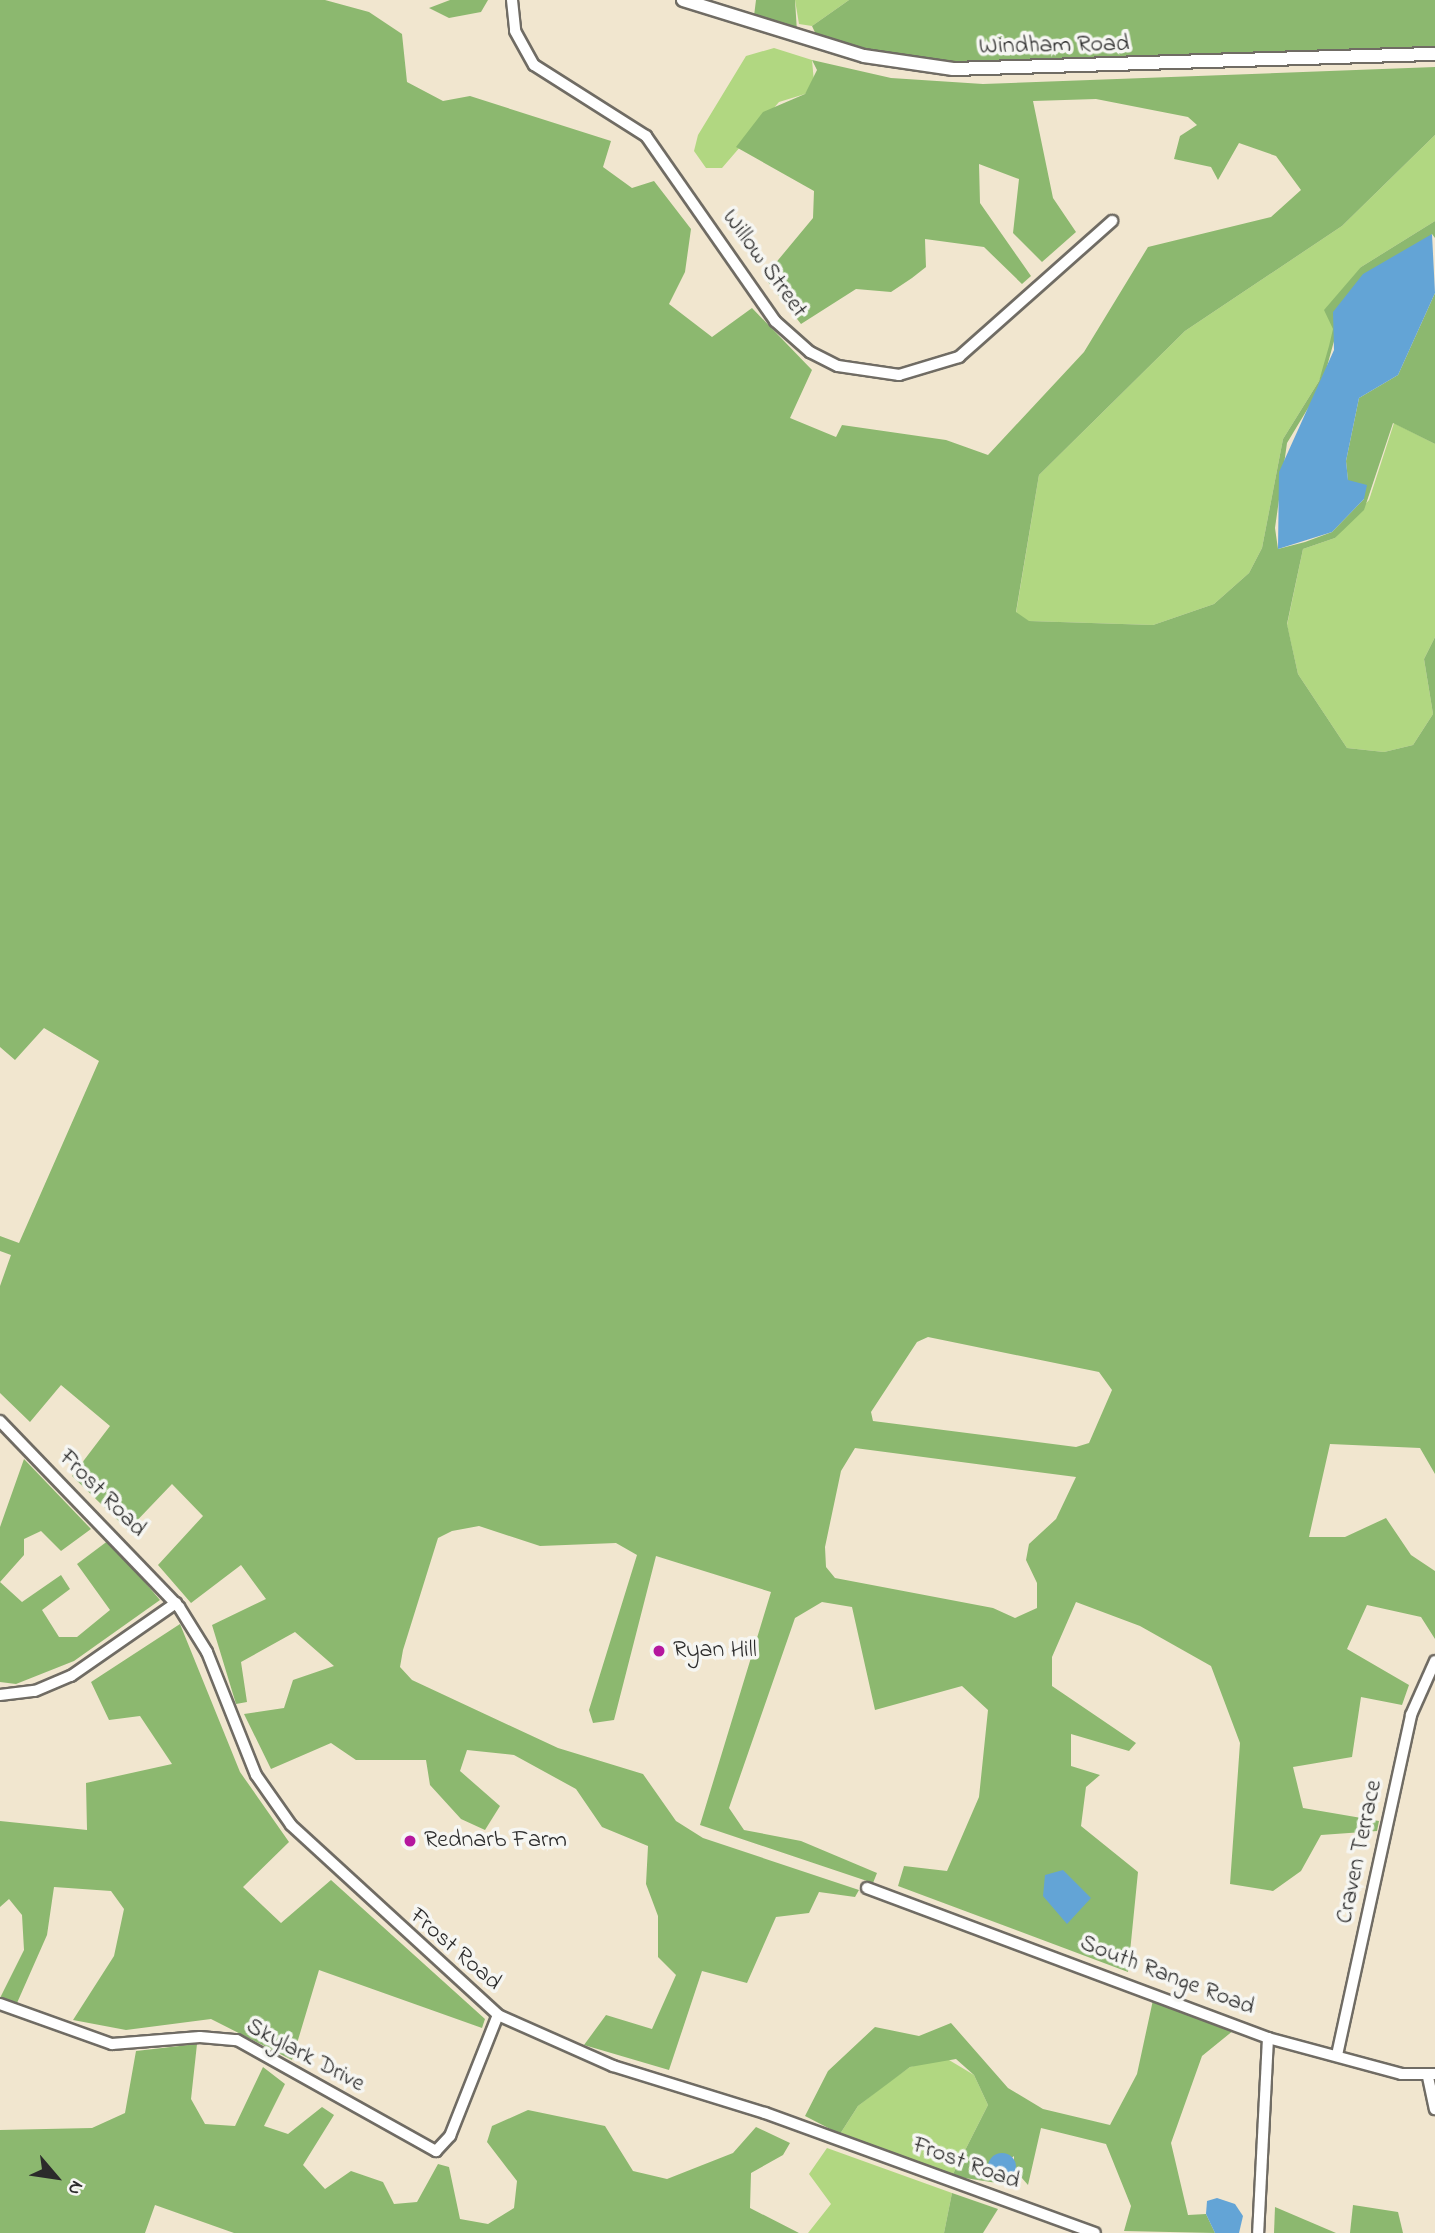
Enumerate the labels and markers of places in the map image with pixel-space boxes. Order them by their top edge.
place label: Ryan Hill [673,1637,757,1665]
marker: Ryan Hill [651,1643,667,1659]
place label: Rednarb Farm [424,1827,567,1855]
marker: Rednarb Farm [402,1833,418,1849]

